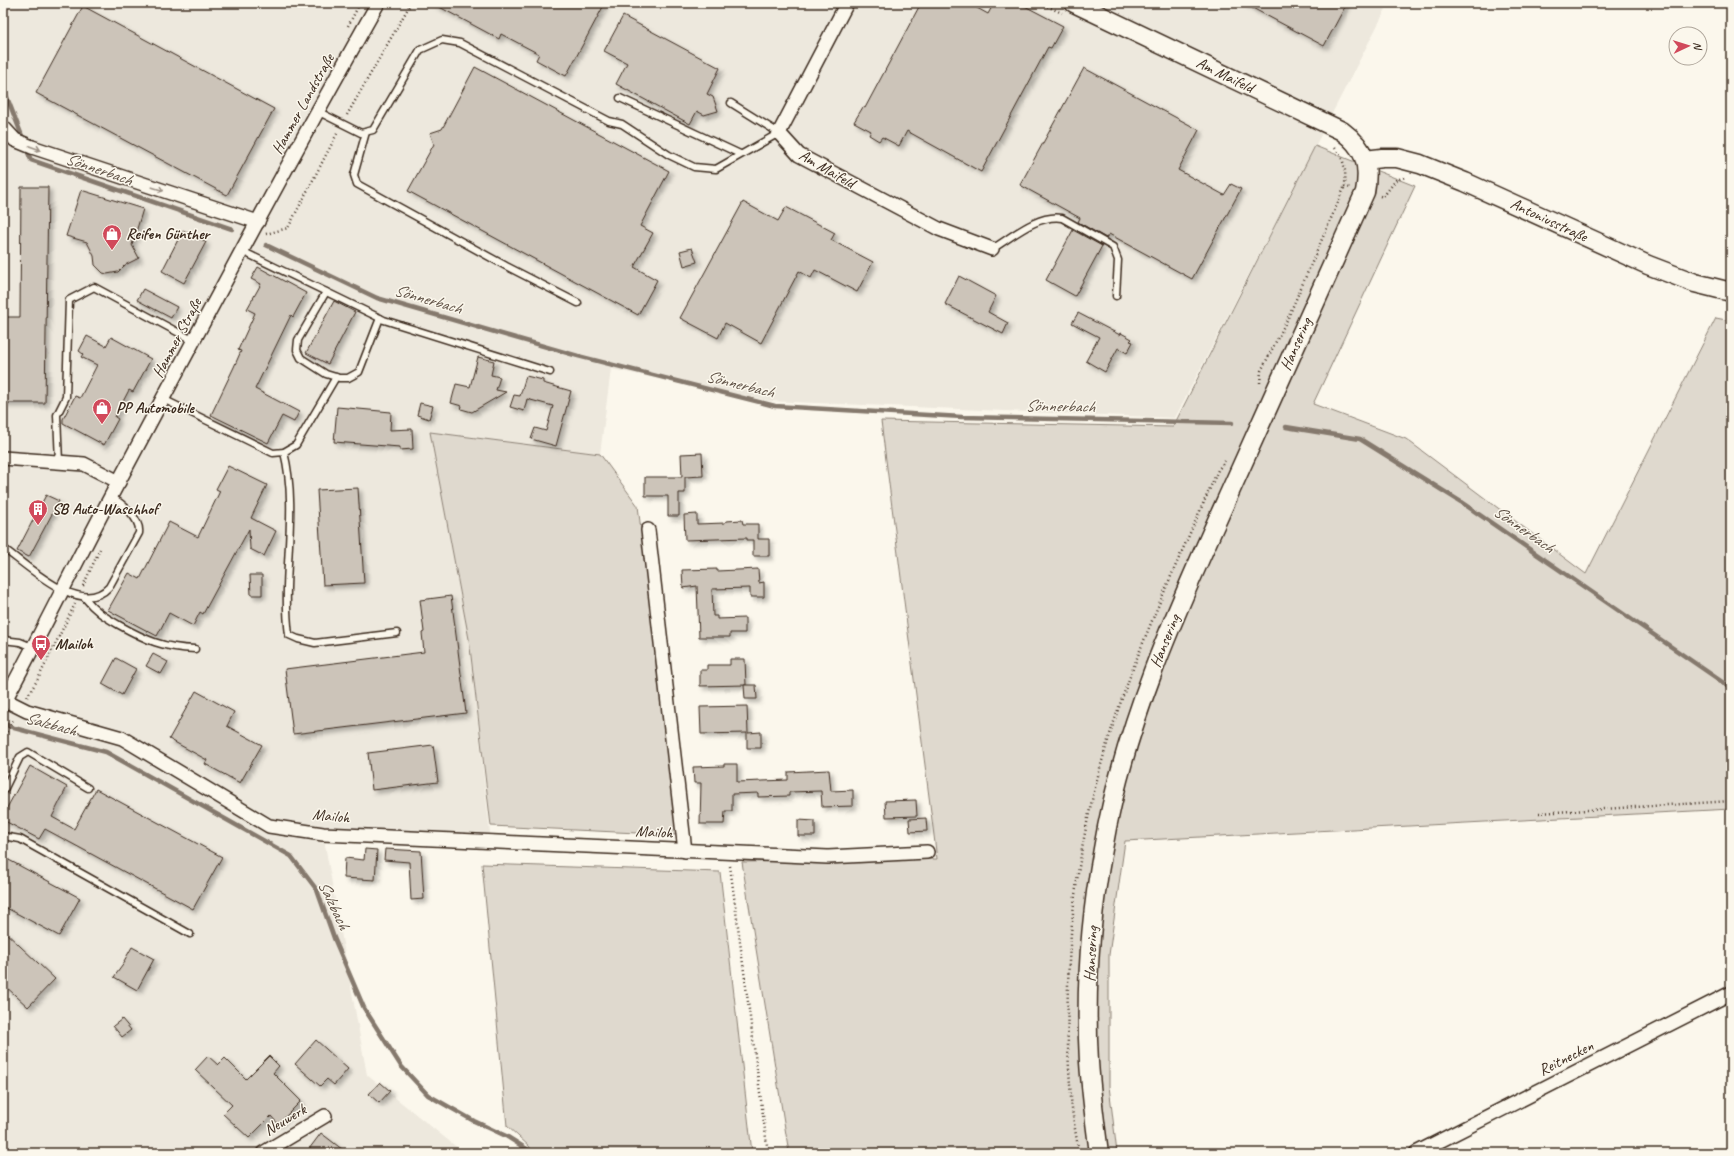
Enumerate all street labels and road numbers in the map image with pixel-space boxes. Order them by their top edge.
street label: Hammer Landstraße [267,49,340,158]
street label: Am Maifeld [1193,53,1259,99]
street label: Am Maifeld [795,145,861,194]
street label: Antoniusstraße [1507,193,1592,247]
street label: Hammer Straße [148,293,207,381]
street label: Hansering [1276,313,1317,373]
street label: Hansering [1145,610,1185,670]
street label: Mailoh [312,804,351,828]
street label: Mailoh [635,821,674,843]
street label: Hansering [1080,924,1103,982]
street label: Reitnecken [1535,1035,1597,1080]
street label: Neuwerk [260,1099,311,1140]

